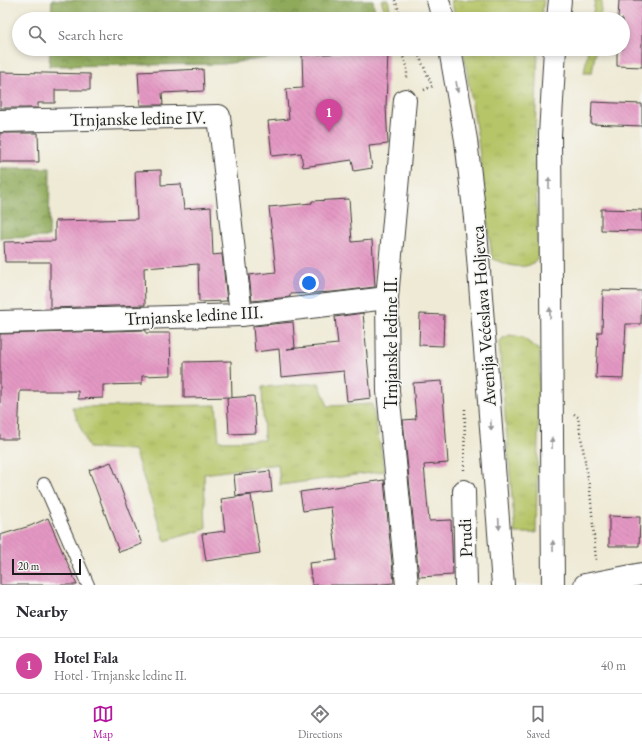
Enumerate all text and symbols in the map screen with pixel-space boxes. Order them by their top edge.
search box [12,12,630,56]
icon: search [26,23,48,45]
text: Search here [58,25,123,44]
one-way arrow [454,81,460,93]
pin: 1 [316,99,342,132]
street label: Trnjanske ledine IV. [69,105,207,131]
one-way arrow [546,176,552,189]
street label: Avenija Većeslava Holjevca [465,224,501,408]
your location [299,273,319,293]
street label: Trnjanske ledine II. [379,277,402,409]
street label: Trnjanske ledine III. [124,300,264,330]
one-way arrow [547,306,553,319]
one-way arrow [488,419,495,431]
one-way arrow [549,436,555,449]
street label: Prudi [453,518,477,558]
one-way arrow [495,518,502,530]
one-way arrow [550,539,556,552]
scale bar [12,557,81,576]
text: 20 m [18,559,39,573]
text: Nearby [16,600,68,622]
text: Hotel Fala [54,648,118,667]
text: 1 [26,657,32,674]
text: 40 m [601,657,626,674]
text: Hotel · Trnjanske ledine II. [54,667,187,684]
tab: Map [92,703,114,741]
tab: Directions [298,703,342,741]
tab: Saved [526,703,550,741]

